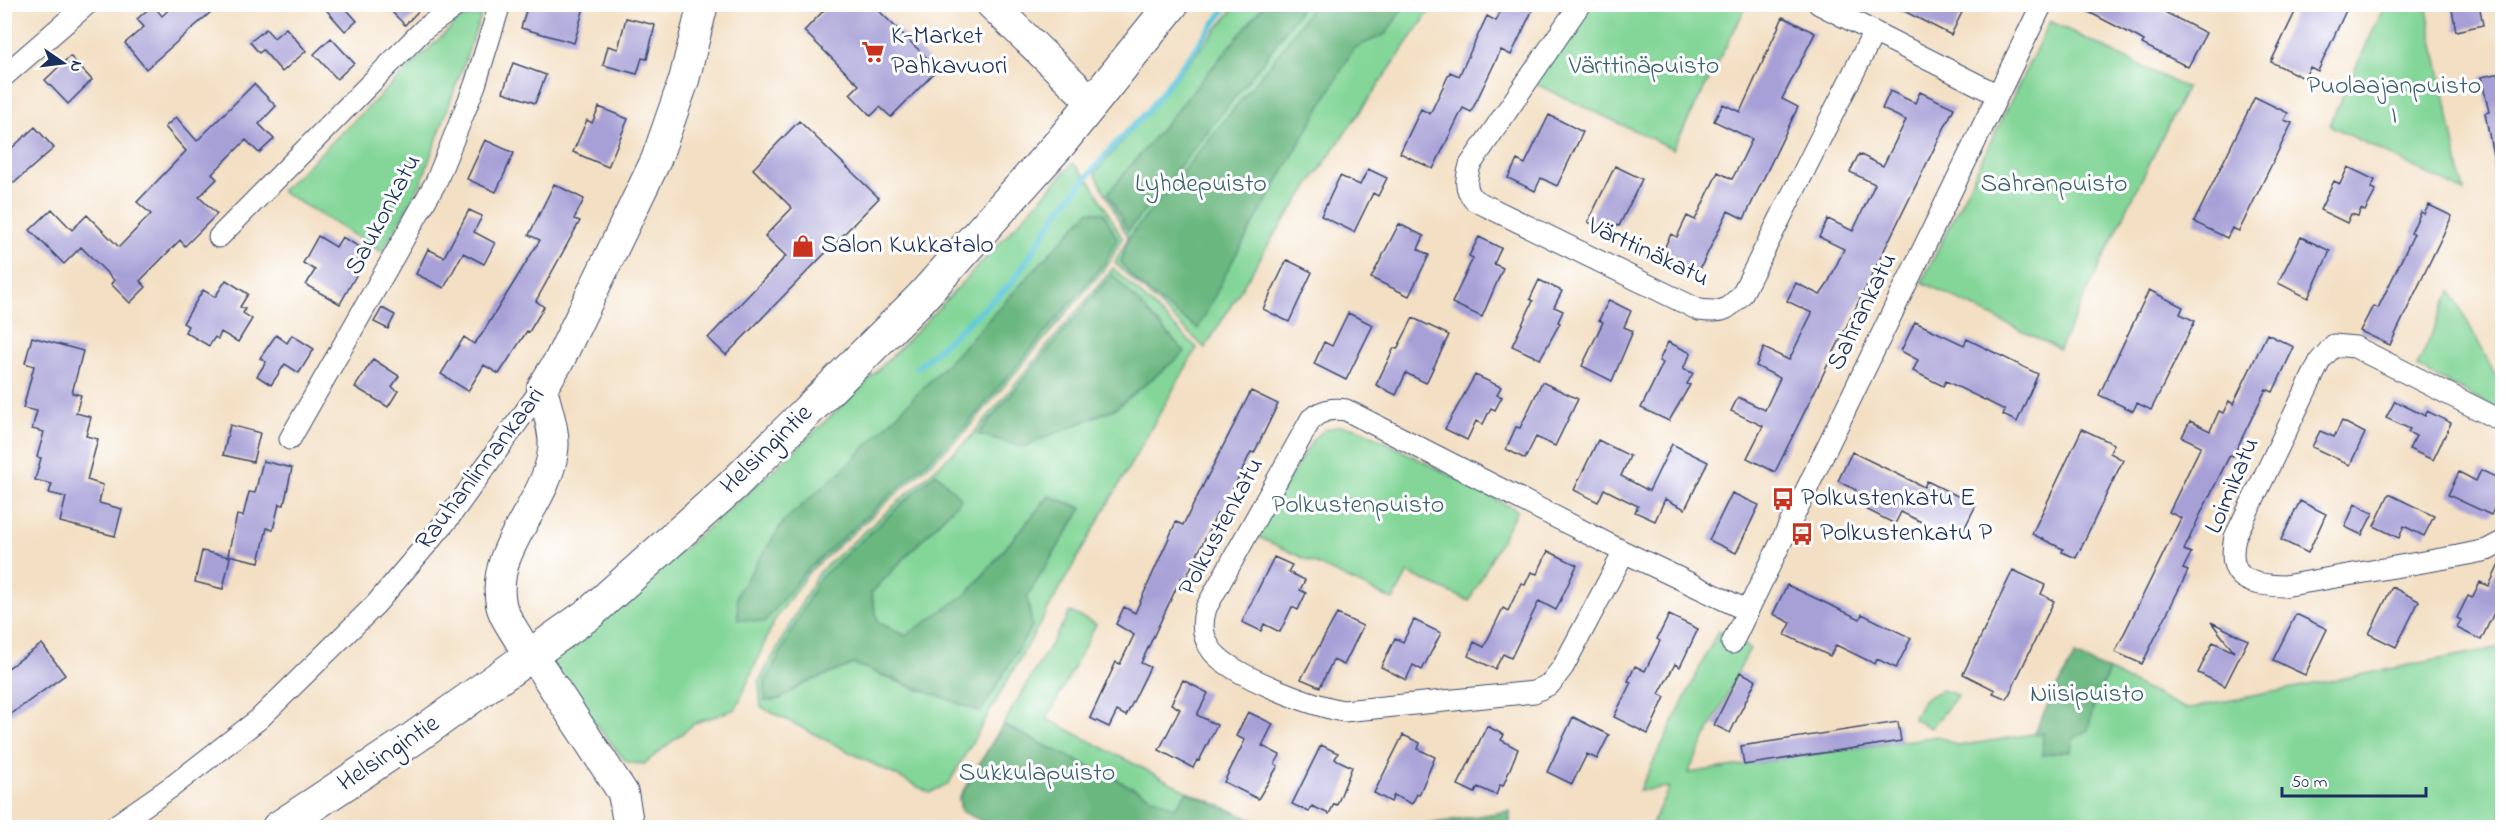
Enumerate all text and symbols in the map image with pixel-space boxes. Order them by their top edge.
place label: K-Market Pahkavuori [891,18,1007,86]
north arrow [33,33,93,93]
supermarket icon: K-Market Pahkavuori [860,39,886,65]
park label: Värttinäpuisto [1568,48,1719,86]
text: N [63,58,89,74]
park label: Puolaajanpuisto I [2307,68,2481,136]
street label: Saukonkatu [336,148,432,282]
park label: Lyhdepuisto [1135,166,1267,204]
park label: Sahranpuisto [1980,166,2128,204]
street label: Värttinäkatu [1580,208,1715,298]
place label: Salon Kukkatalo [821,227,994,265]
shop icon: Salon Kukkatalo [790,233,816,259]
street label: Sahrankatu [1818,247,1908,377]
street label: Rauhanlinnankaari [407,379,555,559]
street label: Helsingintie [712,396,822,504]
street label: Loimikatu [2196,432,2270,540]
street label: Polkustenkatu [1170,451,1274,603]
place label: Polkustenkatu E [1801,480,1975,518]
bus stop icon: Polkustenkatu E [1770,486,1796,512]
park label: Polkustenpuisto [1272,487,1444,525]
place label: Polkustenkatu P [1820,515,1993,553]
bus stop icon: Polkustenkatu P [1789,521,1815,547]
park label: Niisipuisto [2030,676,2144,714]
street label: Helsingintie [330,706,448,802]
park label: Sukkulapuisto [959,755,1115,793]
scale bar [2282,760,2426,798]
text: 50 m [2291,770,2328,796]

